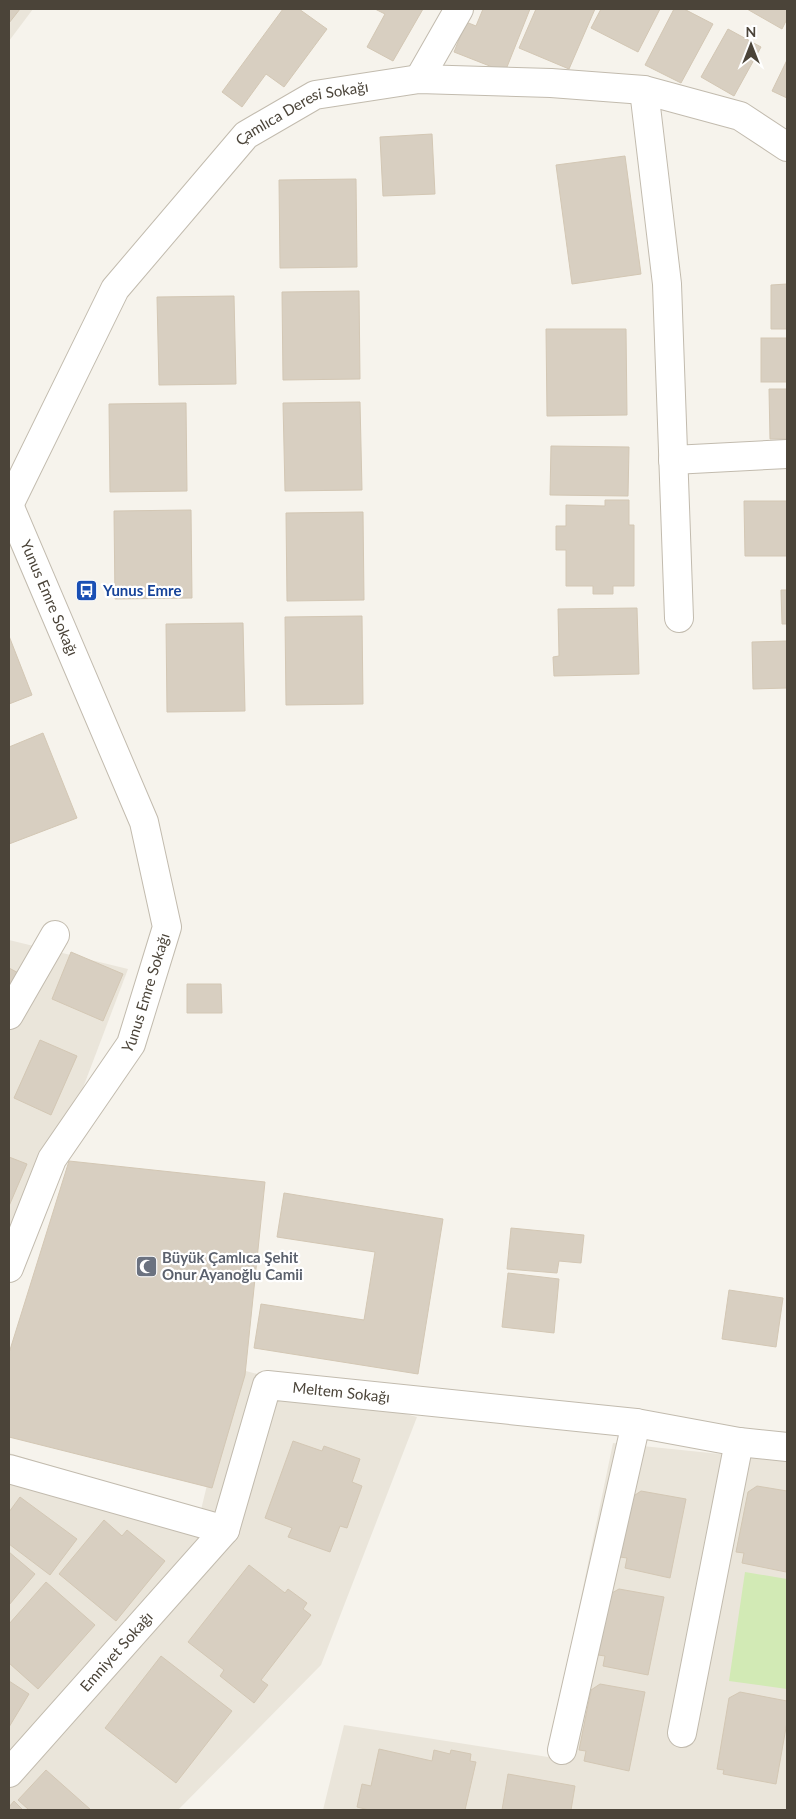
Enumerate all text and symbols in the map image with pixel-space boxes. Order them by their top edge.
north arrow [726,20,776,70]
text: N [746,23,756,40]
street label: Çamlıca Deresi Sokağı [231,77,369,149]
street label: Yunus Emre Sokağı [17,537,82,658]
bus stop icon: Yunus Emre [75,579,99,603]
place label: Yunus Emre [102,581,181,599]
street label: Yunus Emre Sokağı [118,931,173,1056]
place label: Büyük Çamlıca Şehit Onur Ayanoğlu Camii [162,1248,303,1283]
mosque icon: Büyük Çamlıca Şehit Onur Ayanoğlu Camii [134,1255,158,1279]
street label: Meltem Sokağı [292,1378,391,1406]
street label: Emniyet Sokağı [76,1608,156,1695]

